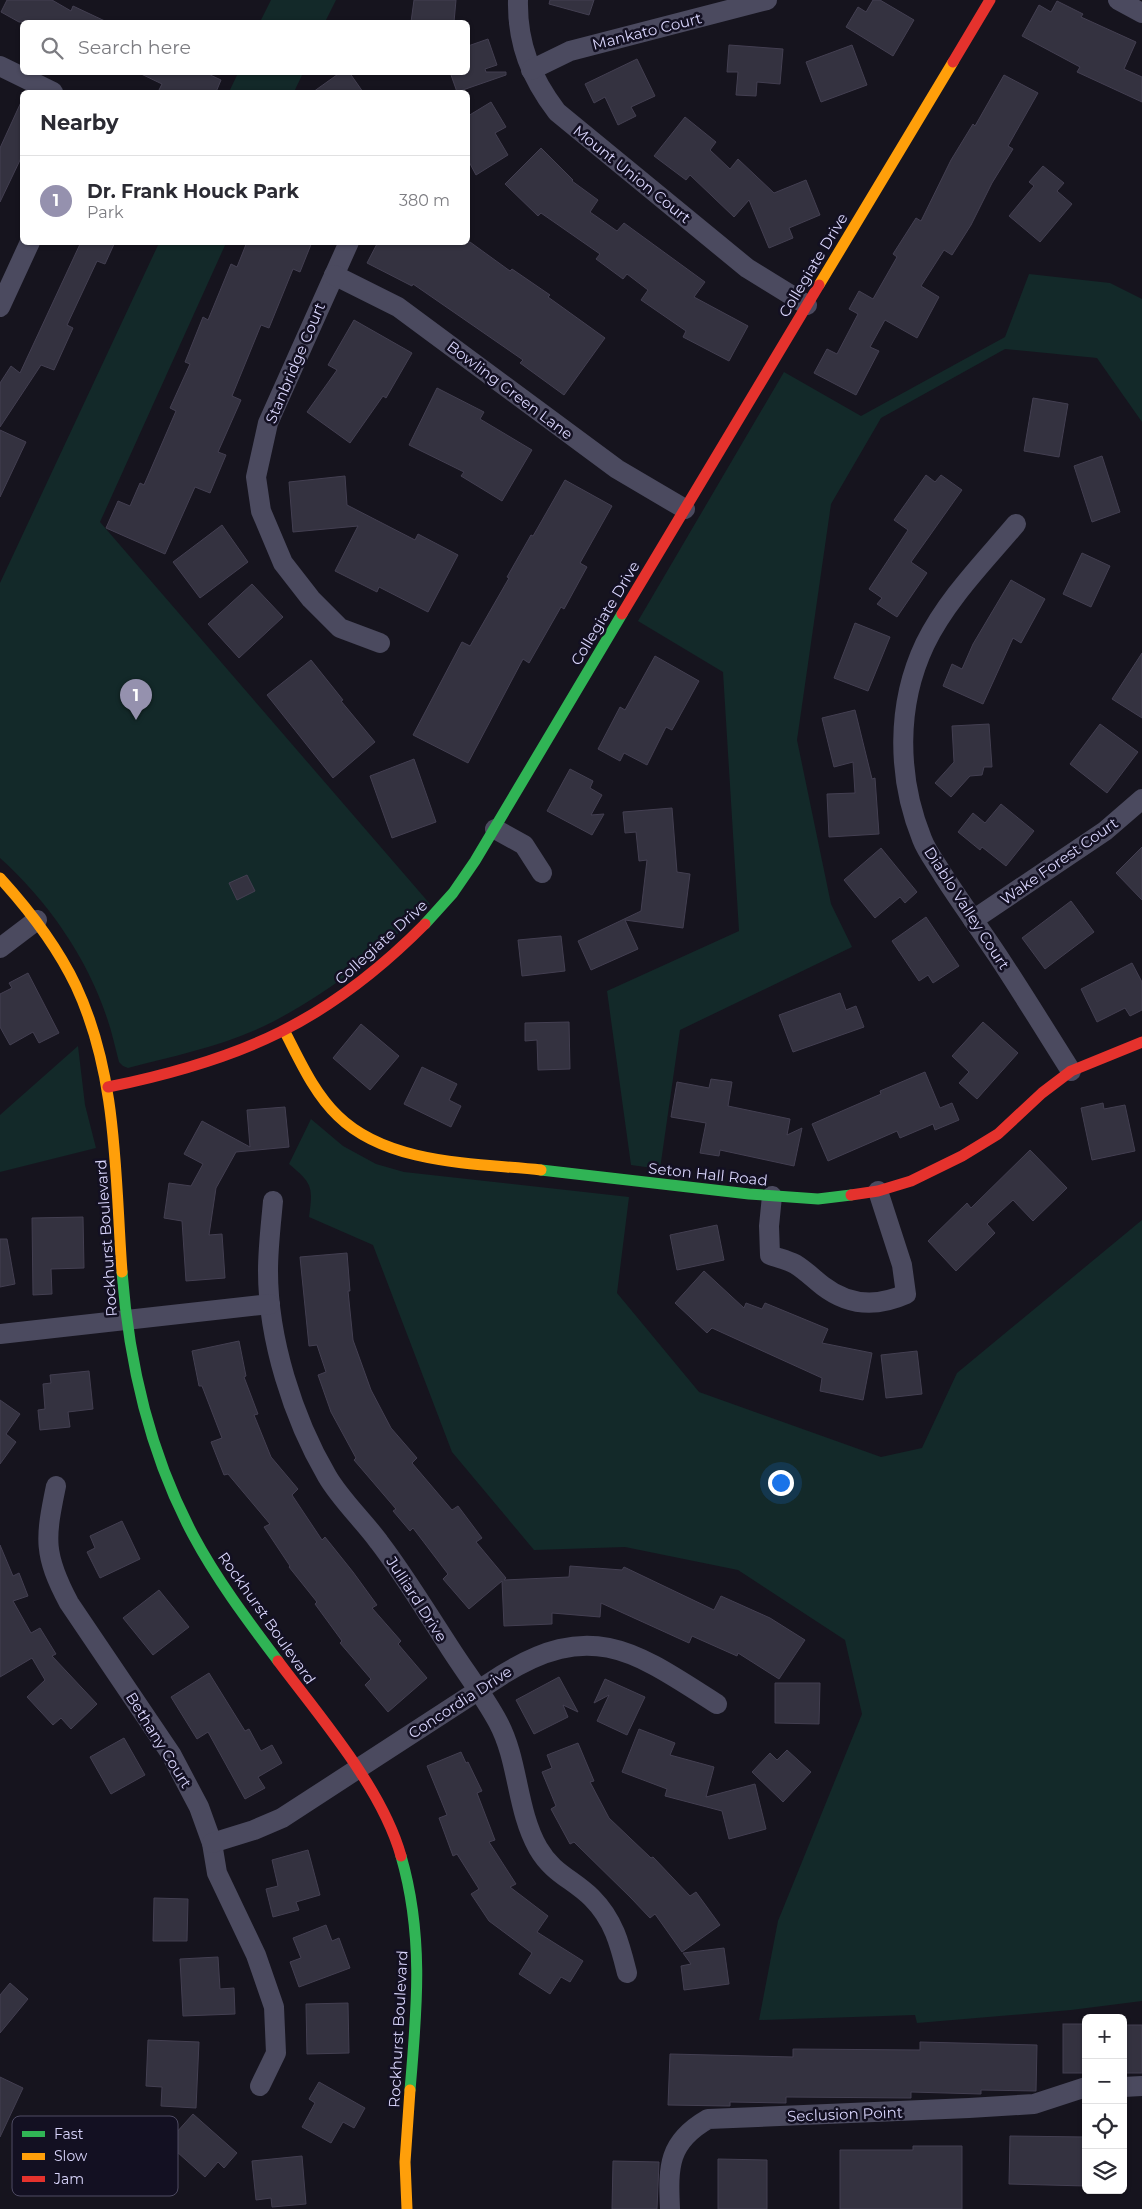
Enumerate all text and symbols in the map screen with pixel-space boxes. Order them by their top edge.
street label: Mankato Court [590,8,704,54]
search box [20,20,470,75]
icon: search [38,34,66,62]
text: Search here [78,36,191,59]
text: Nearby [40,110,119,135]
street label: Mount Union Court [569,121,695,227]
text: Dr. Frank Houck Park [87,180,299,203]
text: 1 [53,191,59,210]
text: 380 m [399,191,450,210]
text: Park [87,203,124,222]
street label: Collegiate Drive [774,210,852,320]
street label: Stanbridge Court [261,300,329,426]
street label: Bowling Green Lane [443,336,577,444]
street label: Collegiate Drive [566,558,644,668]
pin: 1 [120,679,152,720]
street label: Wake Forest Court [996,813,1122,909]
street label: Diablo Valley Court [920,843,1014,973]
street label: Collegiate Drive [331,895,431,989]
street label: Seton Hall Road [647,1158,769,1190]
street label: Rockhurst Boulevard [91,1159,121,1317]
your location [768,1470,794,1496]
street label: Rockhurst Boulevard [214,1548,320,1688]
street label: Julliard Drive [382,1552,452,1645]
street label: Concordia Drive [405,1661,515,1743]
street label: Bethany Court [122,1689,196,1791]
street label: Rockhurst Boulevard [384,1950,412,2108]
map controls [1082,2014,1127,2194]
button: + [1082,2014,1127,2059]
button: − [1082,2059,1127,2104]
street label: Seclusion Point [787,2102,903,2126]
button: locate [1082,2104,1127,2149]
legend [12,2116,178,2196]
text: Fast [54,2125,84,2143]
text: Slow [54,2147,88,2165]
button: layers [1082,2149,1127,2194]
text: Jam [53,2170,84,2188]

